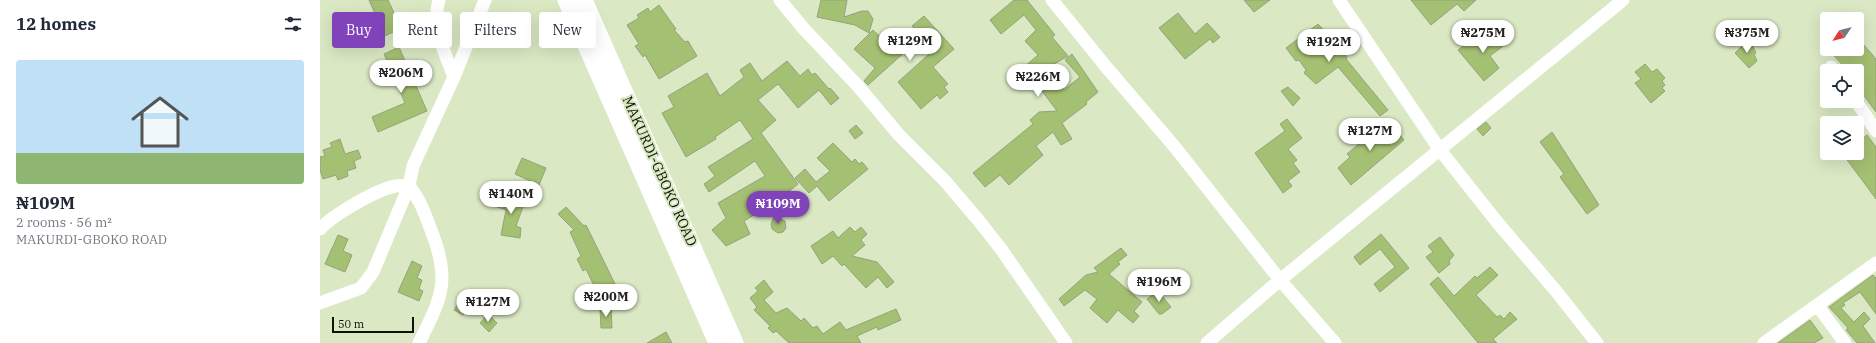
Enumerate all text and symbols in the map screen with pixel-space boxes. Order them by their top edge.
chip: Buy [332,12,385,48]
chip: Rent [393,12,452,48]
chip: Filters [460,12,531,48]
chip: New [539,12,596,48]
north arrow [1820,12,1864,56]
map controls [1820,12,1864,160]
text: 12 homes [16,13,96,35]
icon: filters [282,13,304,35]
pin: ₦275M [1455,20,1511,54]
pin: ₦375M [1719,20,1775,54]
text: ₦275M [1460,24,1506,41]
text: ₦375M [1724,24,1770,41]
pin: ₦129M [882,28,938,62]
pin: ₦192M [1301,29,1357,63]
text: ₦129M [887,32,933,49]
text: ₦192M [1306,33,1352,50]
pin: ₦206M [373,60,429,94]
text: ₦206M [378,64,424,81]
pin: ₦226M [1010,64,1066,98]
button: locate [1820,64,1864,108]
text: ₦226M [1015,68,1061,85]
icon: home [124,86,196,158]
street label: MAKURDI-GBOKO ROAD [619,93,701,249]
button: layers [1820,116,1864,160]
pin: ₦127M [1342,118,1398,152]
text: ₦127M [1347,122,1393,139]
pin: ₦140M [483,181,539,215]
text: ₦140M [488,185,534,202]
pin: ₦109M [750,191,806,225]
text: ₦109M [16,192,75,214]
text: ₦109M [755,195,801,212]
text: 2 rooms · 56 m² [16,214,112,231]
text: MAKURDI-GBOKO ROAD [16,231,167,248]
pin: ₦196M [1131,269,1187,303]
text: ₦196M [1136,273,1182,290]
pin: ₦200M [578,284,634,318]
text: ₦200M [583,288,629,305]
pin: ₦127M [460,289,516,323]
text: ₦127M [465,293,511,310]
scale bar [332,315,414,334]
text: 50 m [338,317,364,331]

